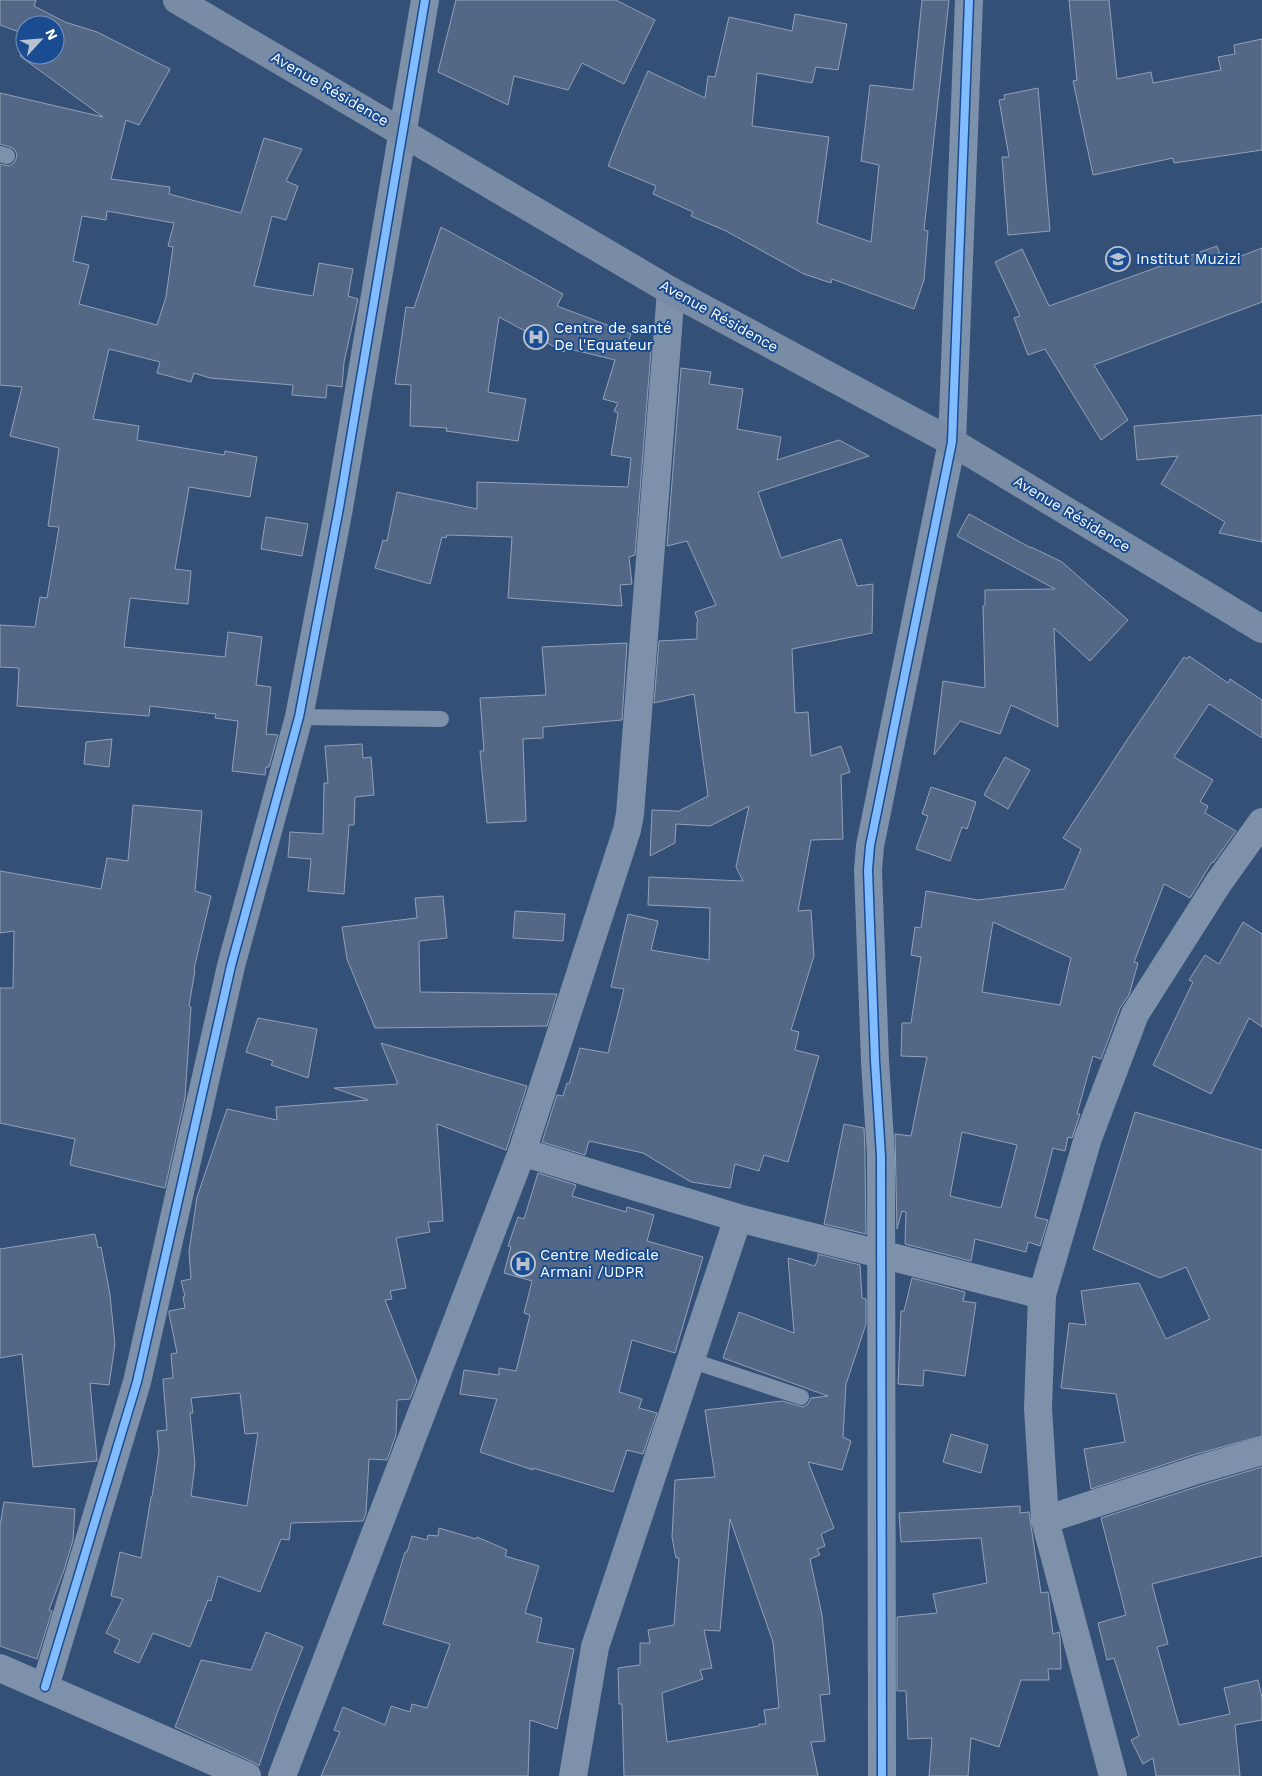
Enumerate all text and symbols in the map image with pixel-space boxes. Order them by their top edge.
north arrow [15,15,65,65]
text: N [42,26,61,42]
street label: Avenue Résidence [268,48,392,130]
school or university icon: Institut Muzizi [1105,246,1131,272]
place label: Institut Muzizi [1136,250,1241,268]
street label: Avenue Résidence [657,276,781,356]
place label: Centre de santé De l'Equateur [554,319,672,354]
hospital icon: Centre de santé De l'Equateur [523,324,549,350]
street label: Avenue Résidence [1010,472,1134,556]
place label: Centre Medicale Armani /UDPR [540,1246,659,1281]
hospital icon: Centre Medicale Armani /UDPR [510,1251,536,1277]

